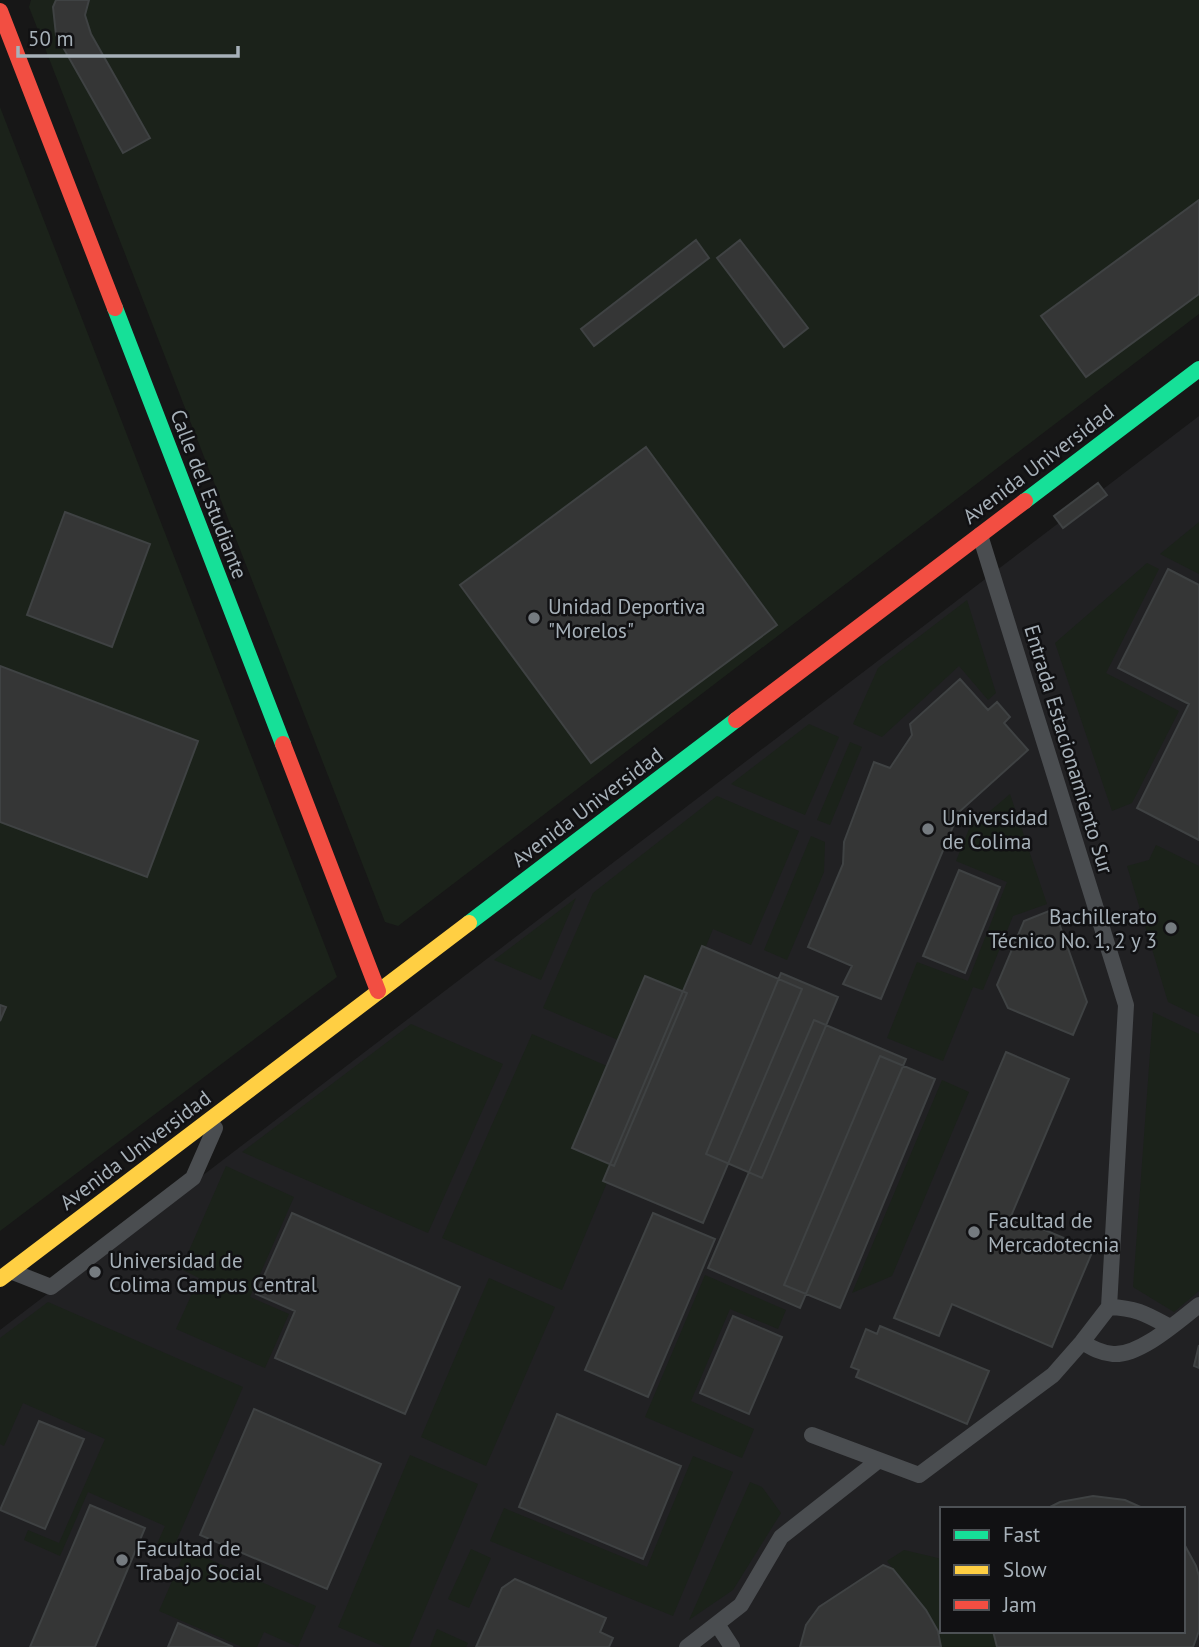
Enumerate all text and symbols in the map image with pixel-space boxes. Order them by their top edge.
scale bar [18,14,238,58]
text: 50 m [28,25,74,52]
street label: Avenida Universidad [957,398,1119,530]
street label: Calle del Estudiante [164,406,254,582]
place label: Unidad Deportiva "Morelos" [548,593,706,644]
marker: Unidad Deportiva "Morelos" [526,610,542,626]
street label: Entrada Estacionamiento Sur [1018,621,1120,877]
street label: Avenida Universidad [506,741,668,873]
place label: Universidad de Colima [942,804,1048,855]
marker: Universidad de Colima [920,821,936,837]
place label: Bachillerato Técnico No. 1, 2 y 3 [988,903,1157,954]
marker: Bachillerato Técnico No. 1, 2 y 3 [1163,920,1179,936]
street label: Avenida Universidad [54,1084,216,1216]
place label: Facultad de Mercadotecnia [988,1207,1119,1258]
marker: Facultad de Mercadotecnia [966,1224,982,1240]
place label: Universidad de Colima Campus Central [109,1247,317,1298]
marker: Universidad de Colima Campus Central [87,1264,103,1280]
legend [940,1507,1185,1633]
text: Fast [1003,1521,1040,1548]
place label: Facultad de Trabajo Social [136,1535,261,1586]
marker: Facultad de Trabajo Social [114,1552,130,1568]
text: Slow [1003,1556,1047,1583]
text: Jam [1002,1591,1037,1618]

